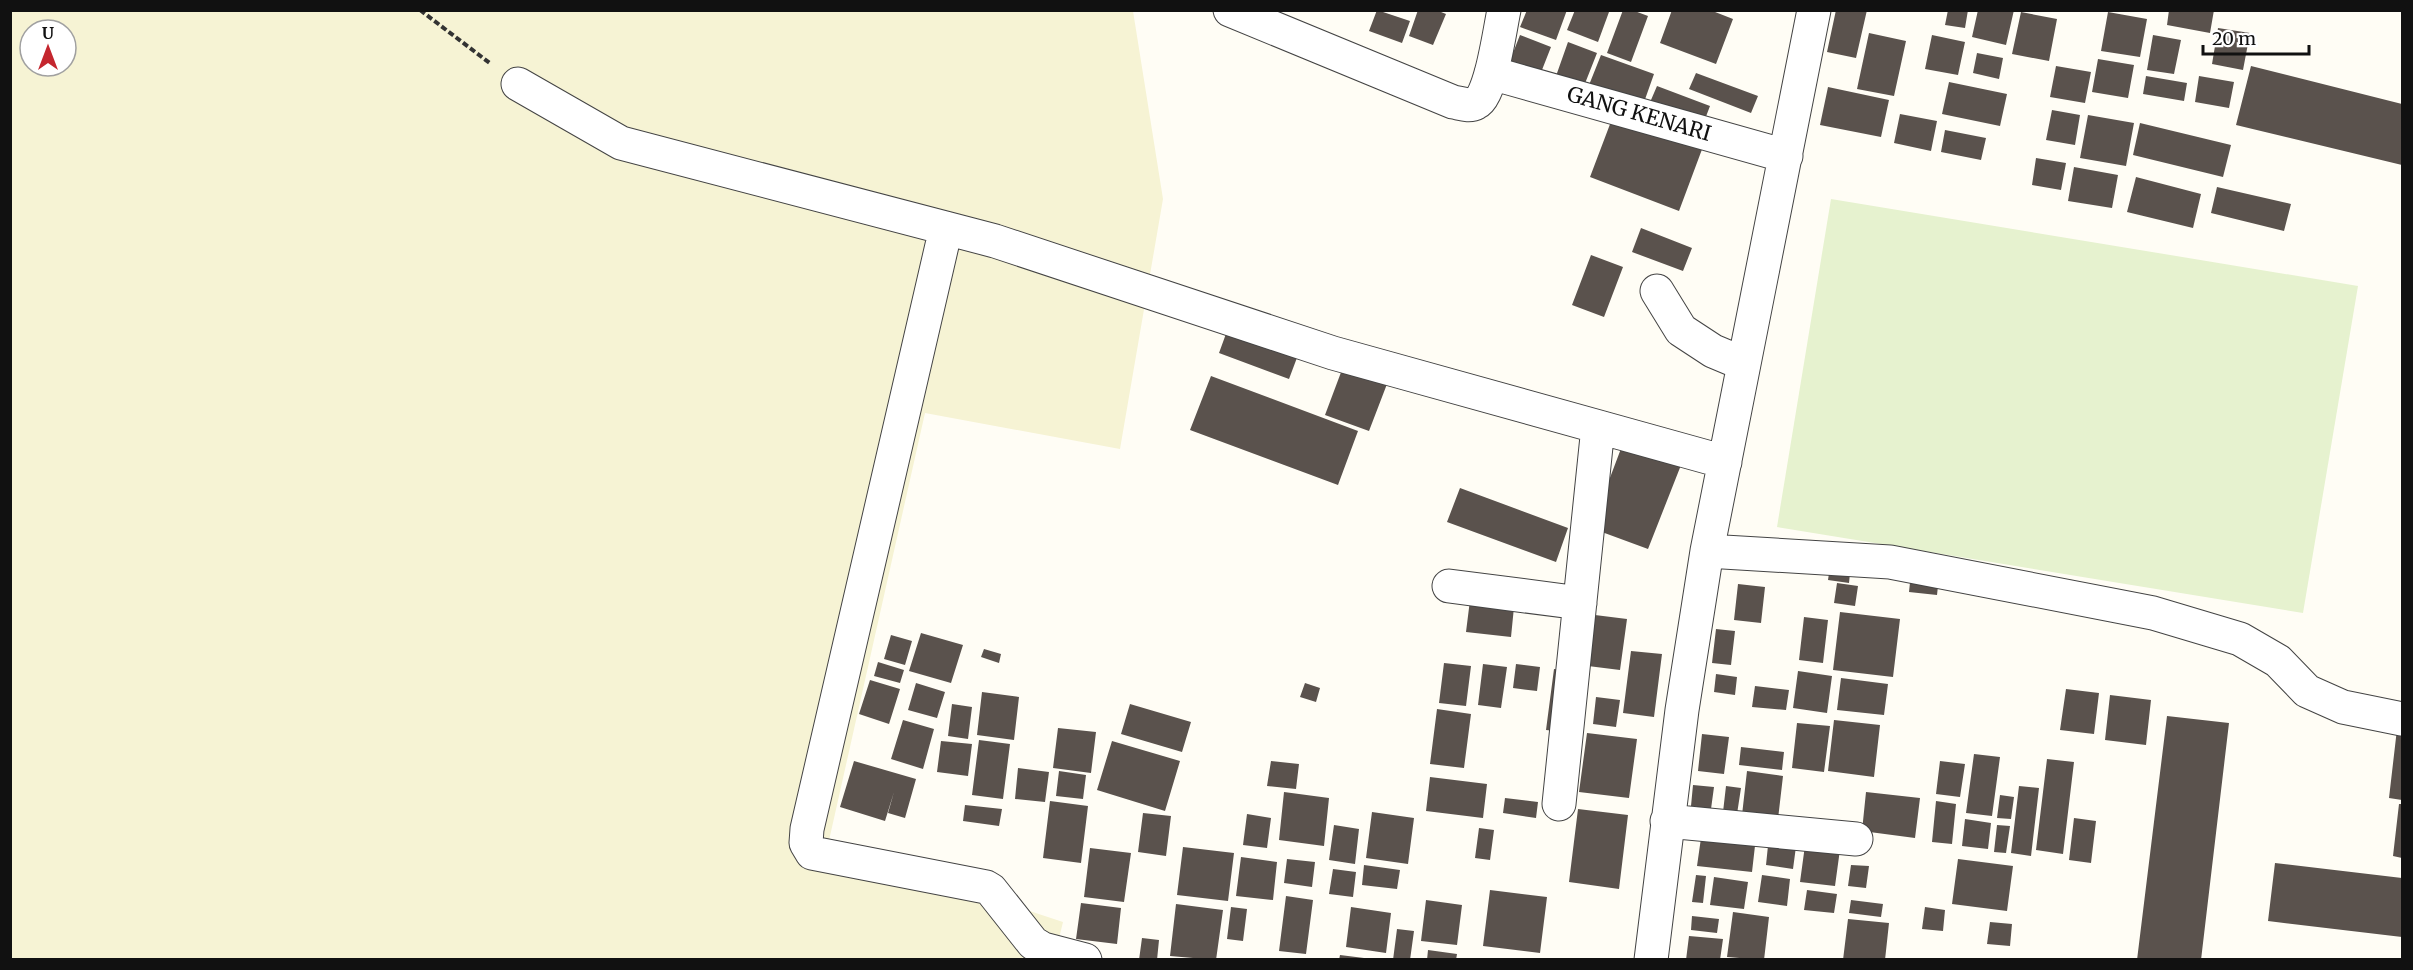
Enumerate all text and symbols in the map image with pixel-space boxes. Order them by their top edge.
north arrow [18,18,78,78]
scale bar [2203,18,2310,56]
text: U [42,23,54,43]
text: 20 m [2212,27,2256,50]
street label: GANG KENARI [1564,80,1714,147]

